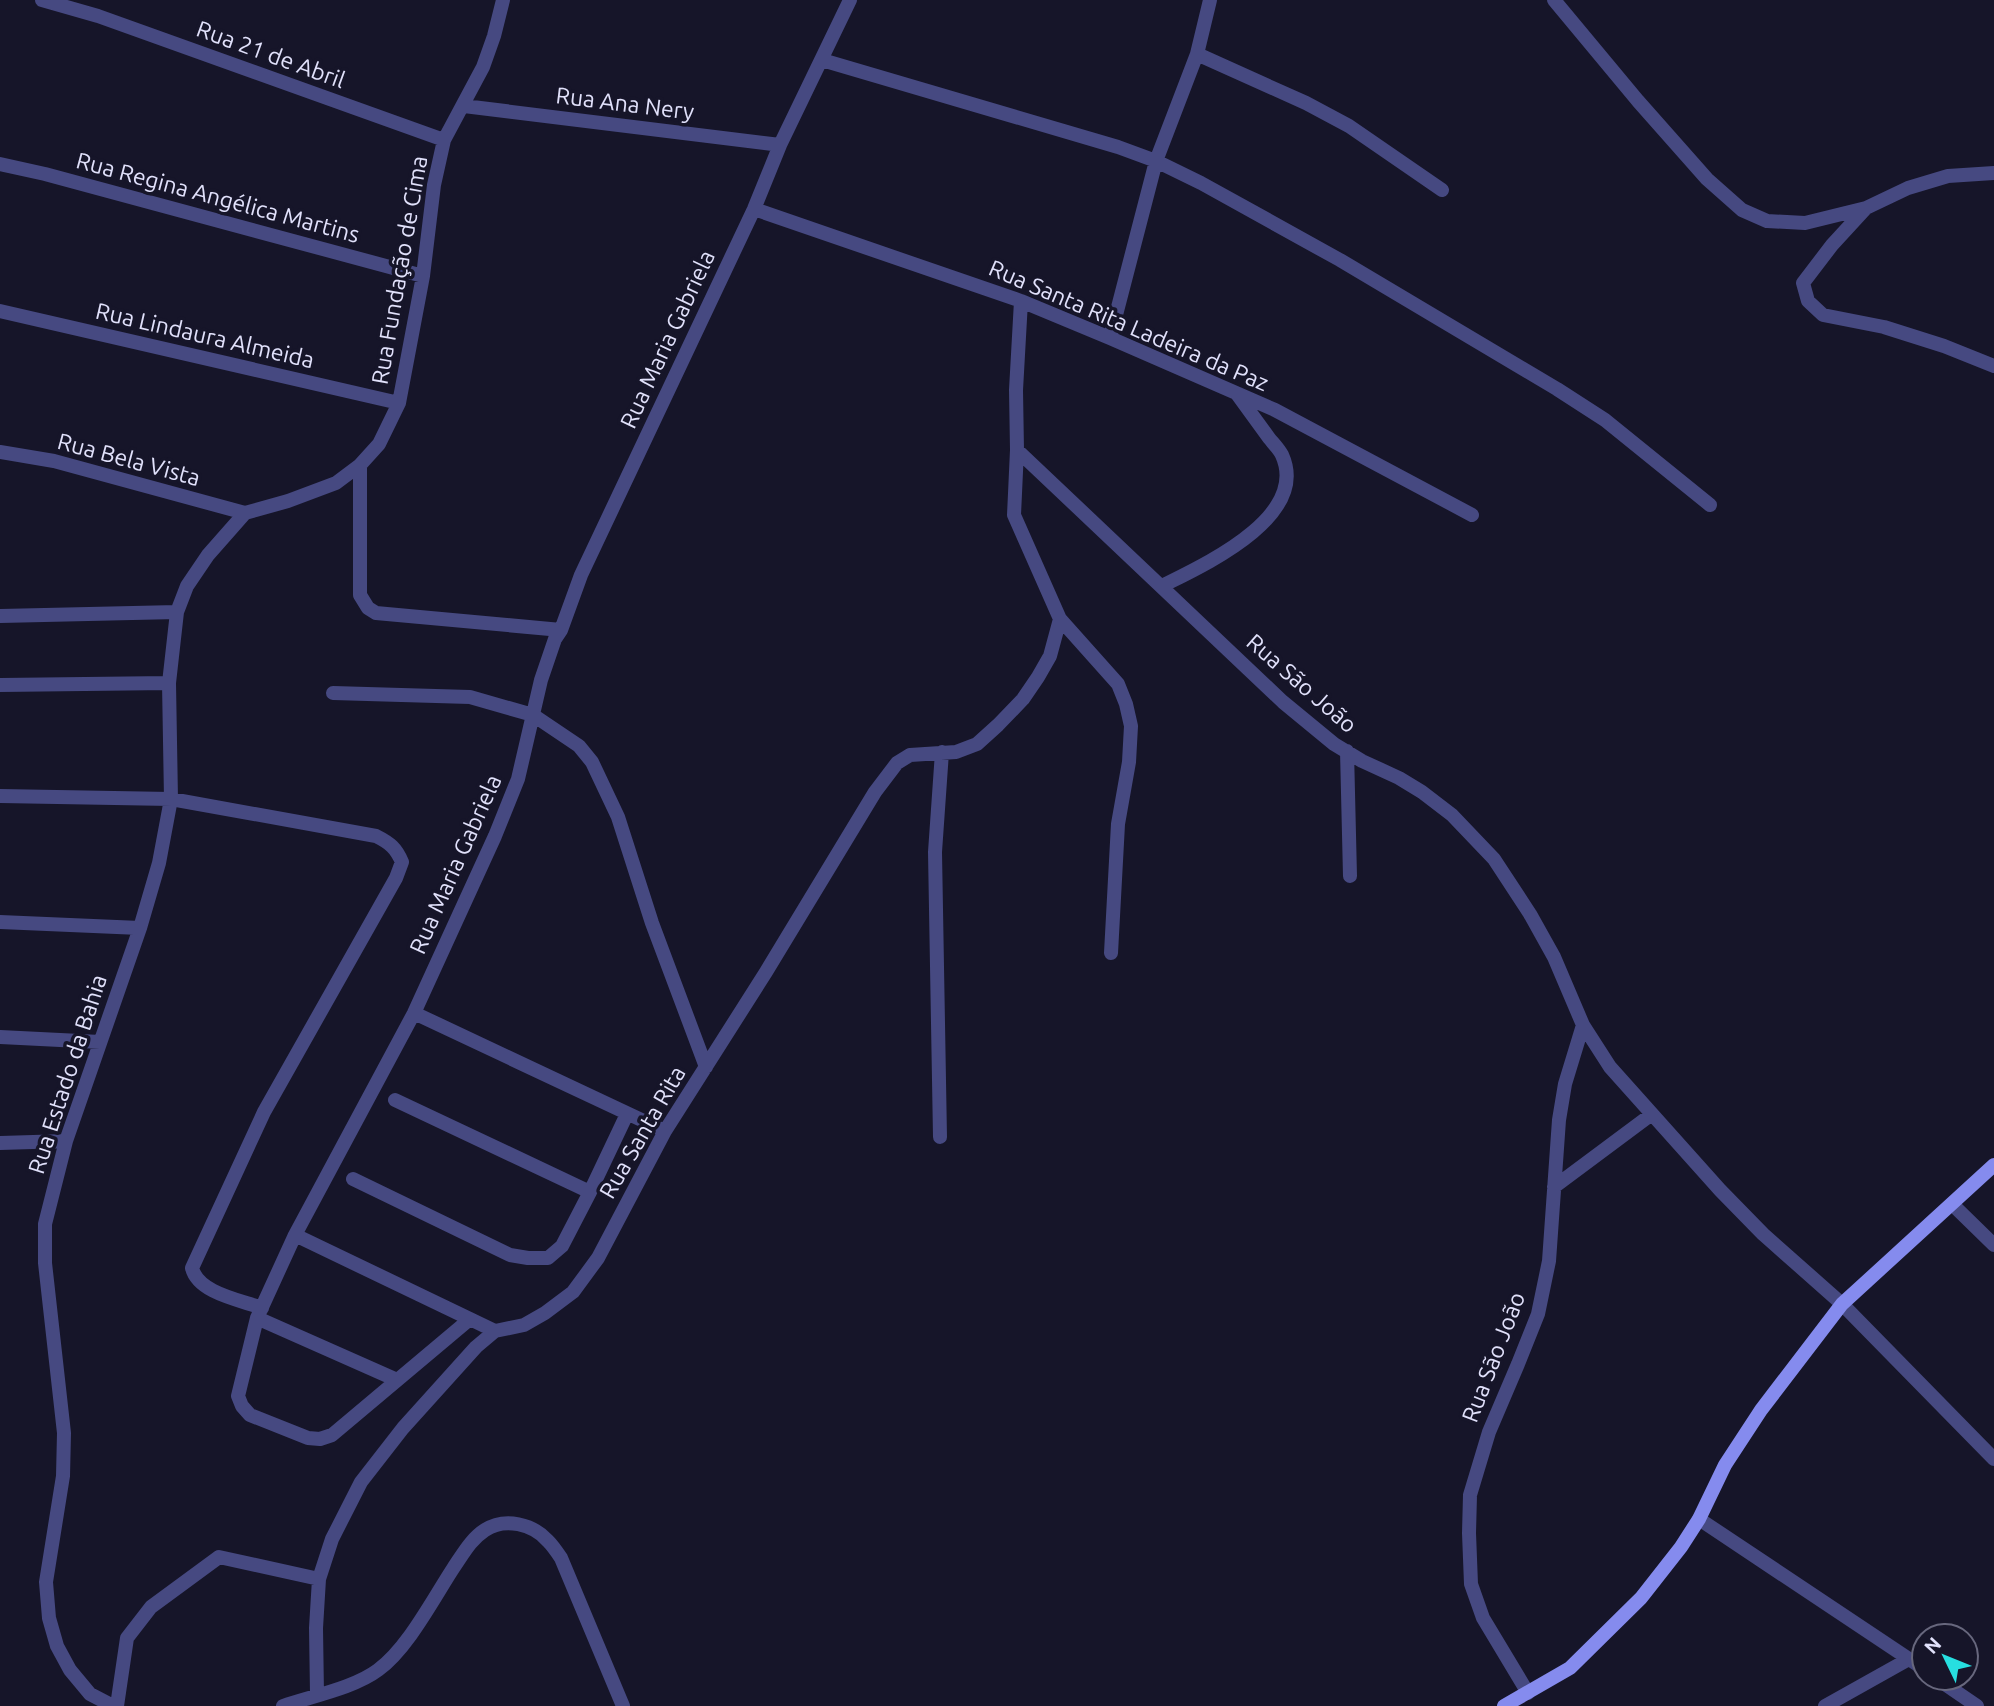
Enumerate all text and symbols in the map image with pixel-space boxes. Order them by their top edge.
street label: Rua 21 de Abril [193,16,349,92]
street label: Rua Ana Nery [554,82,696,124]
street label: Rua Regina Angélica Martins [74,147,362,247]
street label: Rua Fundação de Cima [367,154,431,386]
street label: Rua Maria Gabriela [615,246,719,432]
street label: Rua Santa Rita Ladeira da Paz [985,255,1273,395]
street label: Rua Lindaura Almeida [93,298,317,372]
street label: Rua Bela Vista [55,428,203,490]
street label: Rua São João [1242,629,1362,737]
street label: Rua Maria Gabriela [404,771,506,957]
street label: Rua Estado da Bahia [23,971,111,1177]
street label: Rua Santa Rita [594,1061,690,1203]
street label: Rua São João [1457,1288,1529,1426]
north arrow [1910,1622,1980,1692]
text: N [1920,1633,1945,1658]

